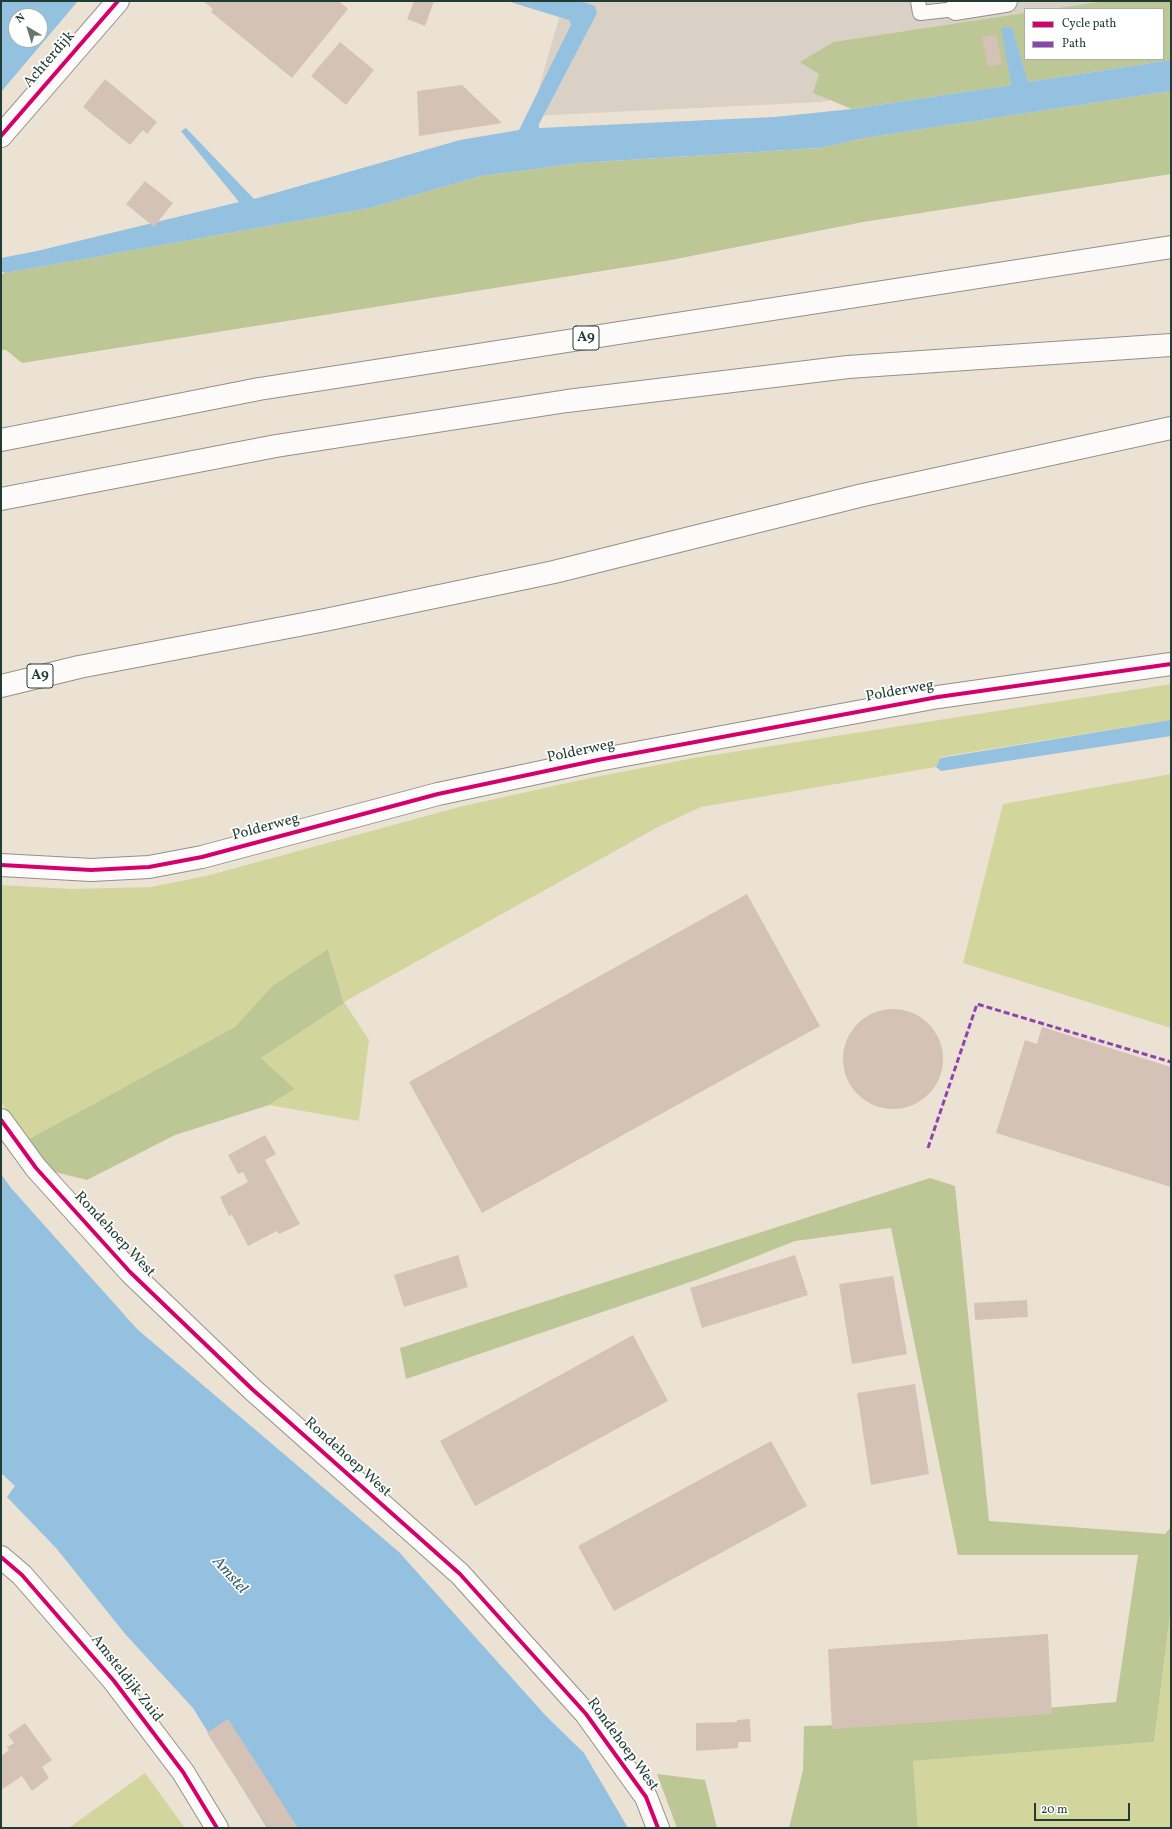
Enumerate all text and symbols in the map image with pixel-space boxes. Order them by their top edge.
north arrow [8,8,48,48]
legend [1024,8,1164,60]
text: N [13,11,29,27]
text: Cycle path [1062,16,1117,32]
street label: Achterdijk [20,28,80,92]
text: Path [1062,36,1086,52]
road number: A9 [573,326,599,350]
road number: A9 [27,664,53,688]
street label: Polderweg [865,677,935,707]
street label: Polderweg [545,736,617,768]
street label: Polderweg [230,810,302,846]
street label: Rondehoep West [70,1188,158,1282]
street label: Rondehoep West [300,1414,394,1502]
water label: Amstel [207,1553,251,1599]
street label: Amsteldijk Zuid [86,1632,166,1726]
street label: Rondehoep West [582,1695,662,1795]
scale bar [1036,1795,1132,1821]
text: 20 m [1041,1802,1068,1818]

